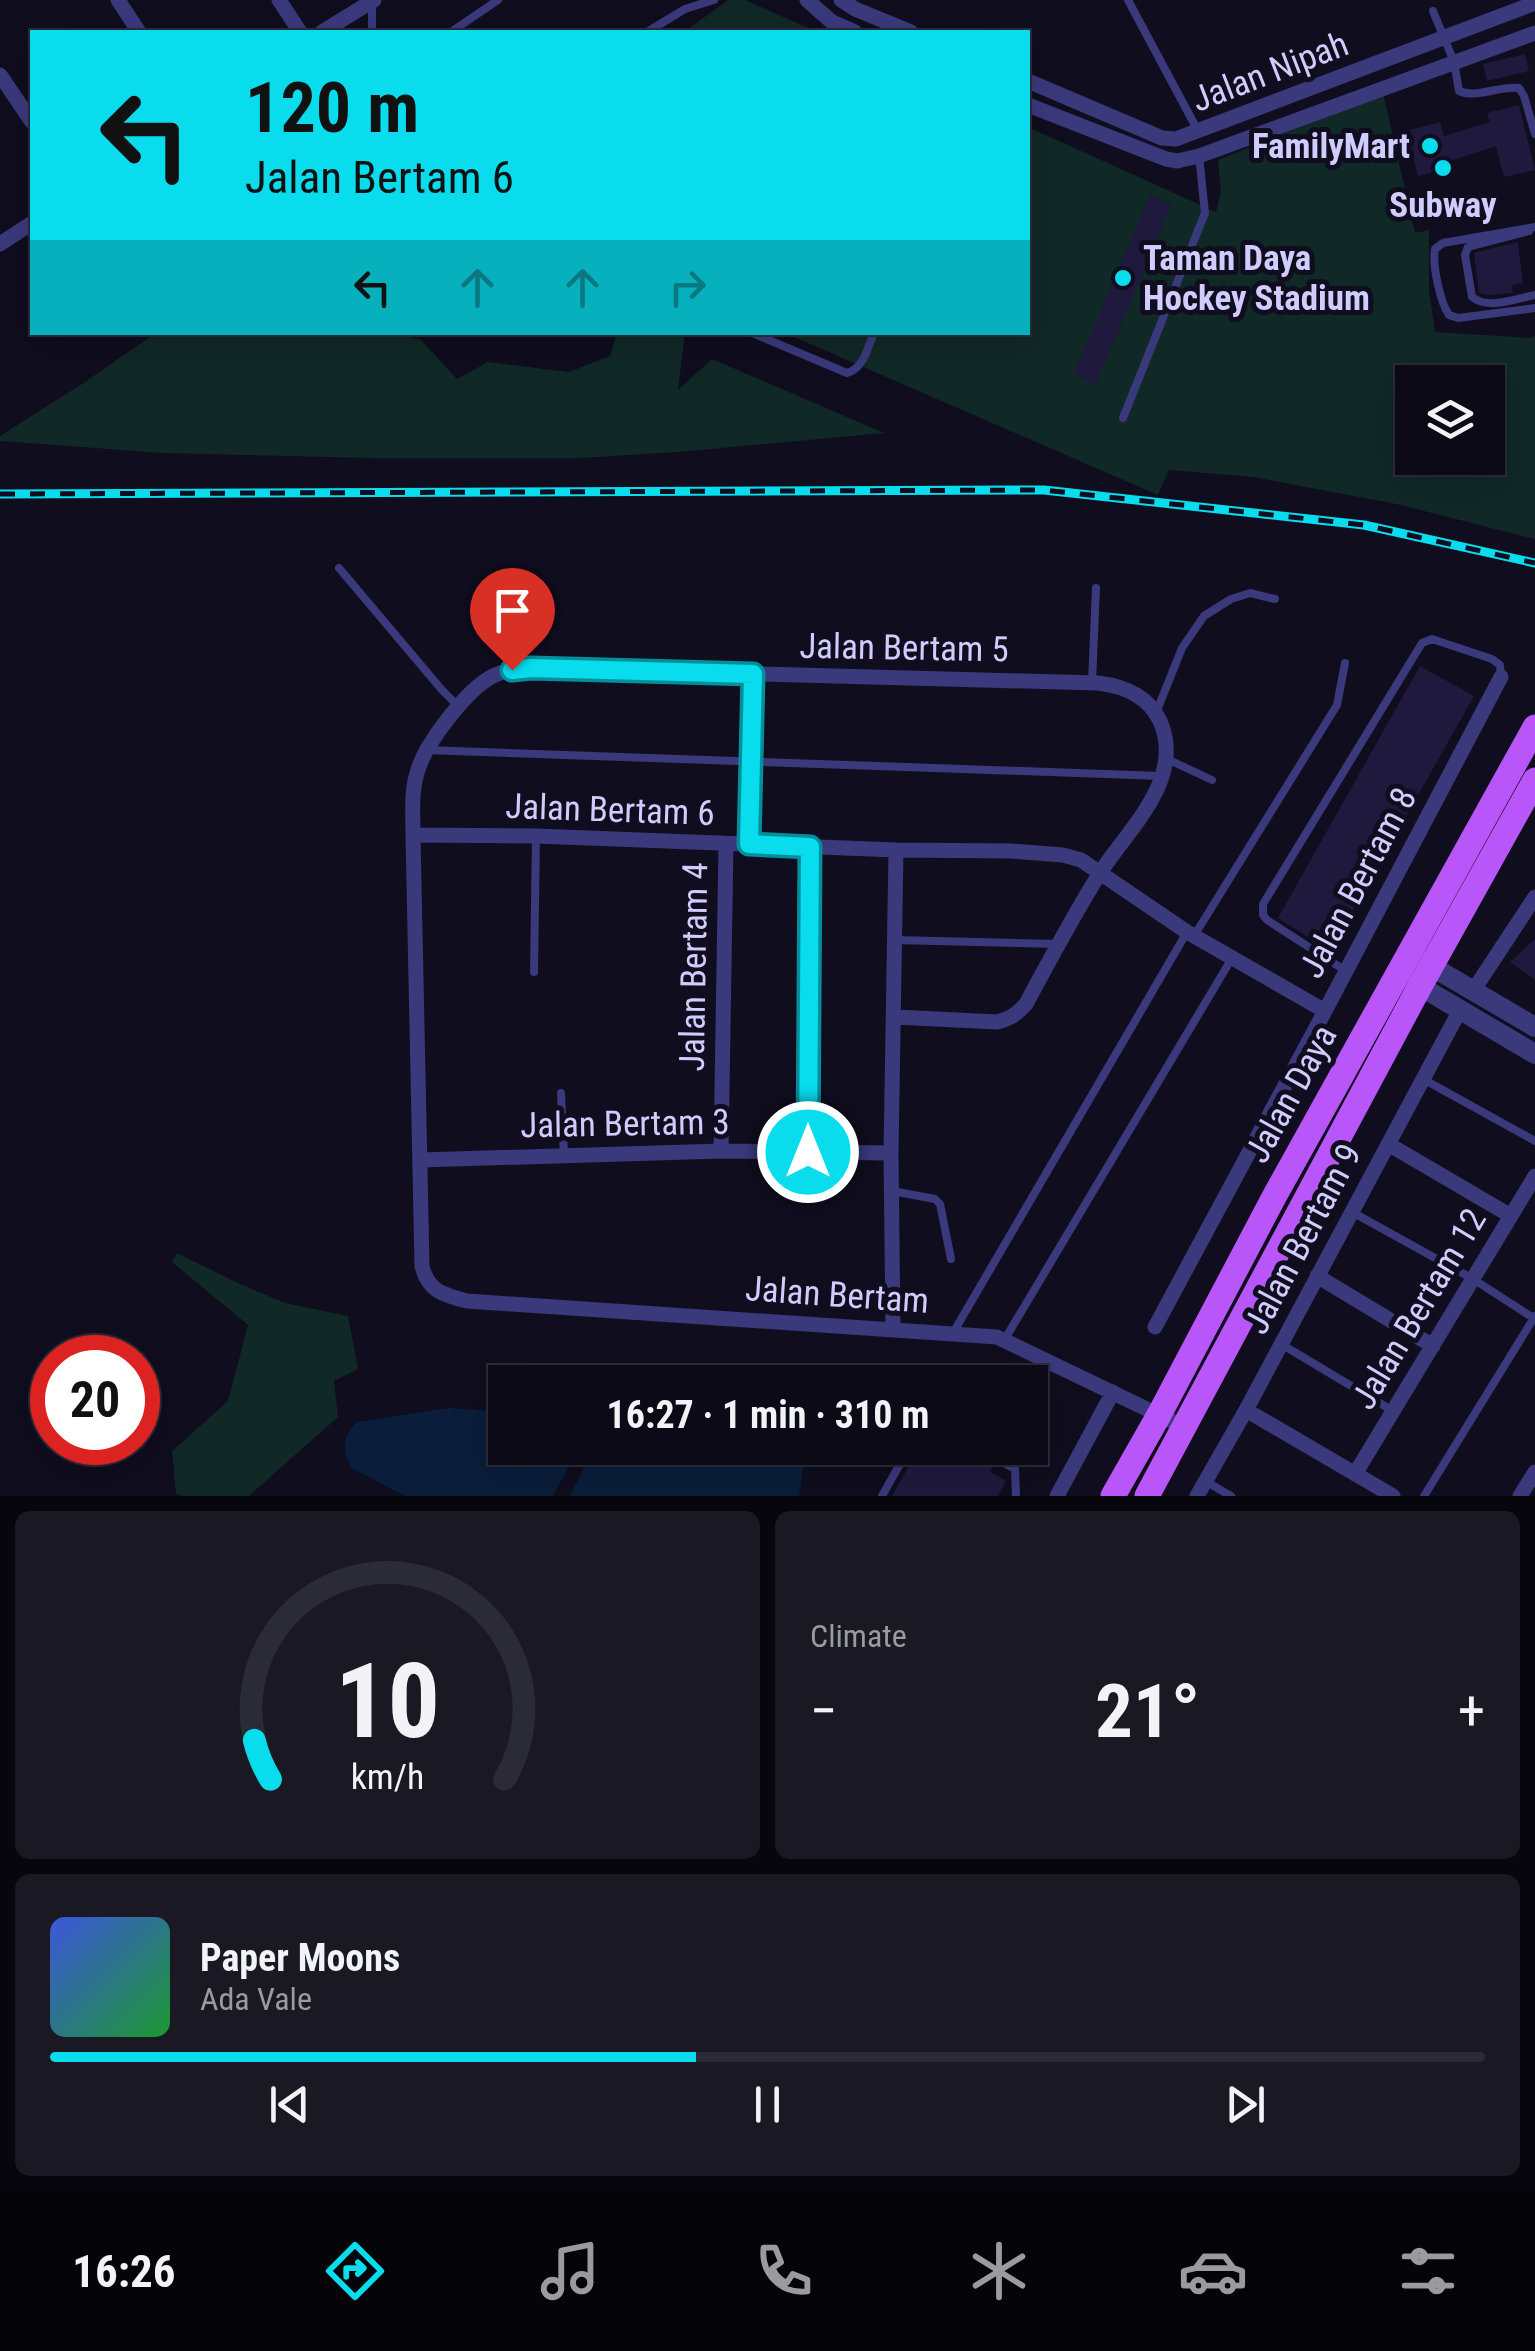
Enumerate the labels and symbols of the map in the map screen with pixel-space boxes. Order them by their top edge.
street label: Jalan Nipah [1186,23,1354,121]
place label: FamilyMart [1252,126,1410,167]
marker: FamilyMart [1419,135,1441,157]
marker: Subway [1432,157,1454,179]
place label: Subway [1389,185,1497,226]
place label: Taman Daya Hockey Stadium [1143,238,1370,319]
marker: Taman Daya Hockey Stadium [1112,267,1134,289]
pin [470,568,555,671]
street label: Jalan Bertam 5 [799,626,1009,670]
street label: Jalan Bertam 8 [1291,781,1425,985]
street label: Jalan Bertam 6 [505,786,715,834]
street label: Jalan Bertam 4 [672,862,716,1072]
street label: Jalan Daya [1236,1018,1346,1170]
position arrow [756,1100,860,1204]
street label: Jalan Bertam 3 [520,1102,730,1146]
street label: Jalan Bertam 9 [1236,1137,1370,1341]
street label: Jalan Bertam 12 [1343,1201,1495,1417]
street label: Jalan Bertam [744,1268,930,1322]
speed limit sign: 20 [30,1335,160,1465]

